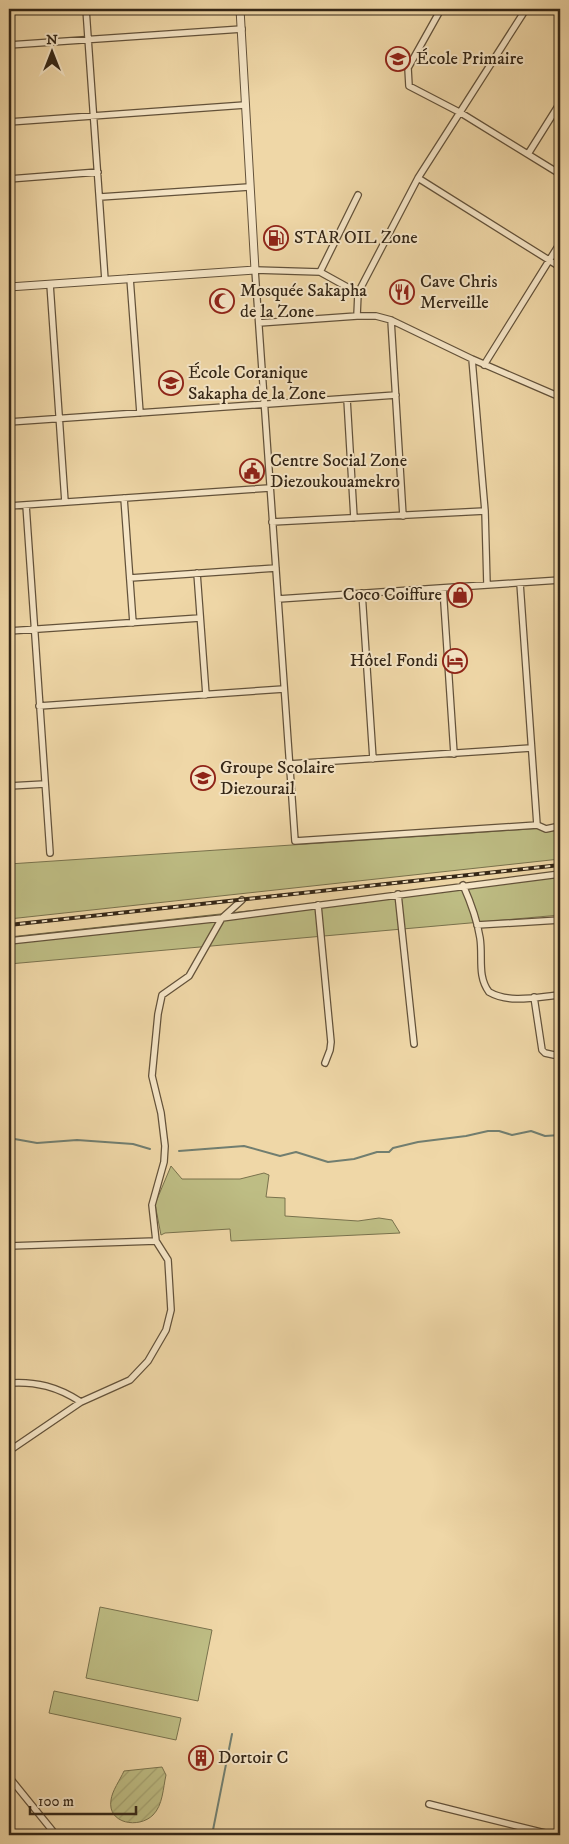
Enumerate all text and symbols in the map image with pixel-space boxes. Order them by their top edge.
north arrow [28,28,78,78]
text: N [46,31,58,49]
school or university icon: École Primaire [385,46,411,72]
place label: École Primaire [416,48,524,70]
fuel station icon: STAR OIL Zone [263,225,289,251]
place label: STAR OIL Zone [294,227,418,249]
place label: Cave Chris Merveille [420,271,498,314]
restaurant icon: Cave Chris Merveille [389,279,415,305]
place label: Mosquée Sakapha de la Zone [240,280,367,323]
mosque icon: Mosquée Sakapha de la Zone [209,288,235,314]
place label: École Coranique Sakapha de la Zone [188,362,326,405]
school or university icon: École Coranique Sakapha de la Zone [158,370,184,396]
place label: Centre Social Zone Diezoukouamekro [270,450,407,493]
public building icon: Centre Social Zone Diezoukouamekro [239,458,265,484]
shop icon: Coco Coiffure [447,582,473,608]
place label: Coco Coiffure [343,584,442,606]
hotel icon: Hôtel Fondi [442,648,468,674]
place label: Hôtel Fondi [350,650,438,672]
place label: Groupe Scolaire Diezourail [220,757,335,800]
school or university icon: Groupe Scolaire Diezourail [190,765,216,791]
building icon: Dortoir C [188,1745,214,1771]
place label: Dortoir C [218,1747,289,1769]
scale bar [30,1784,136,1816]
text: 100 m [38,1792,74,1811]

